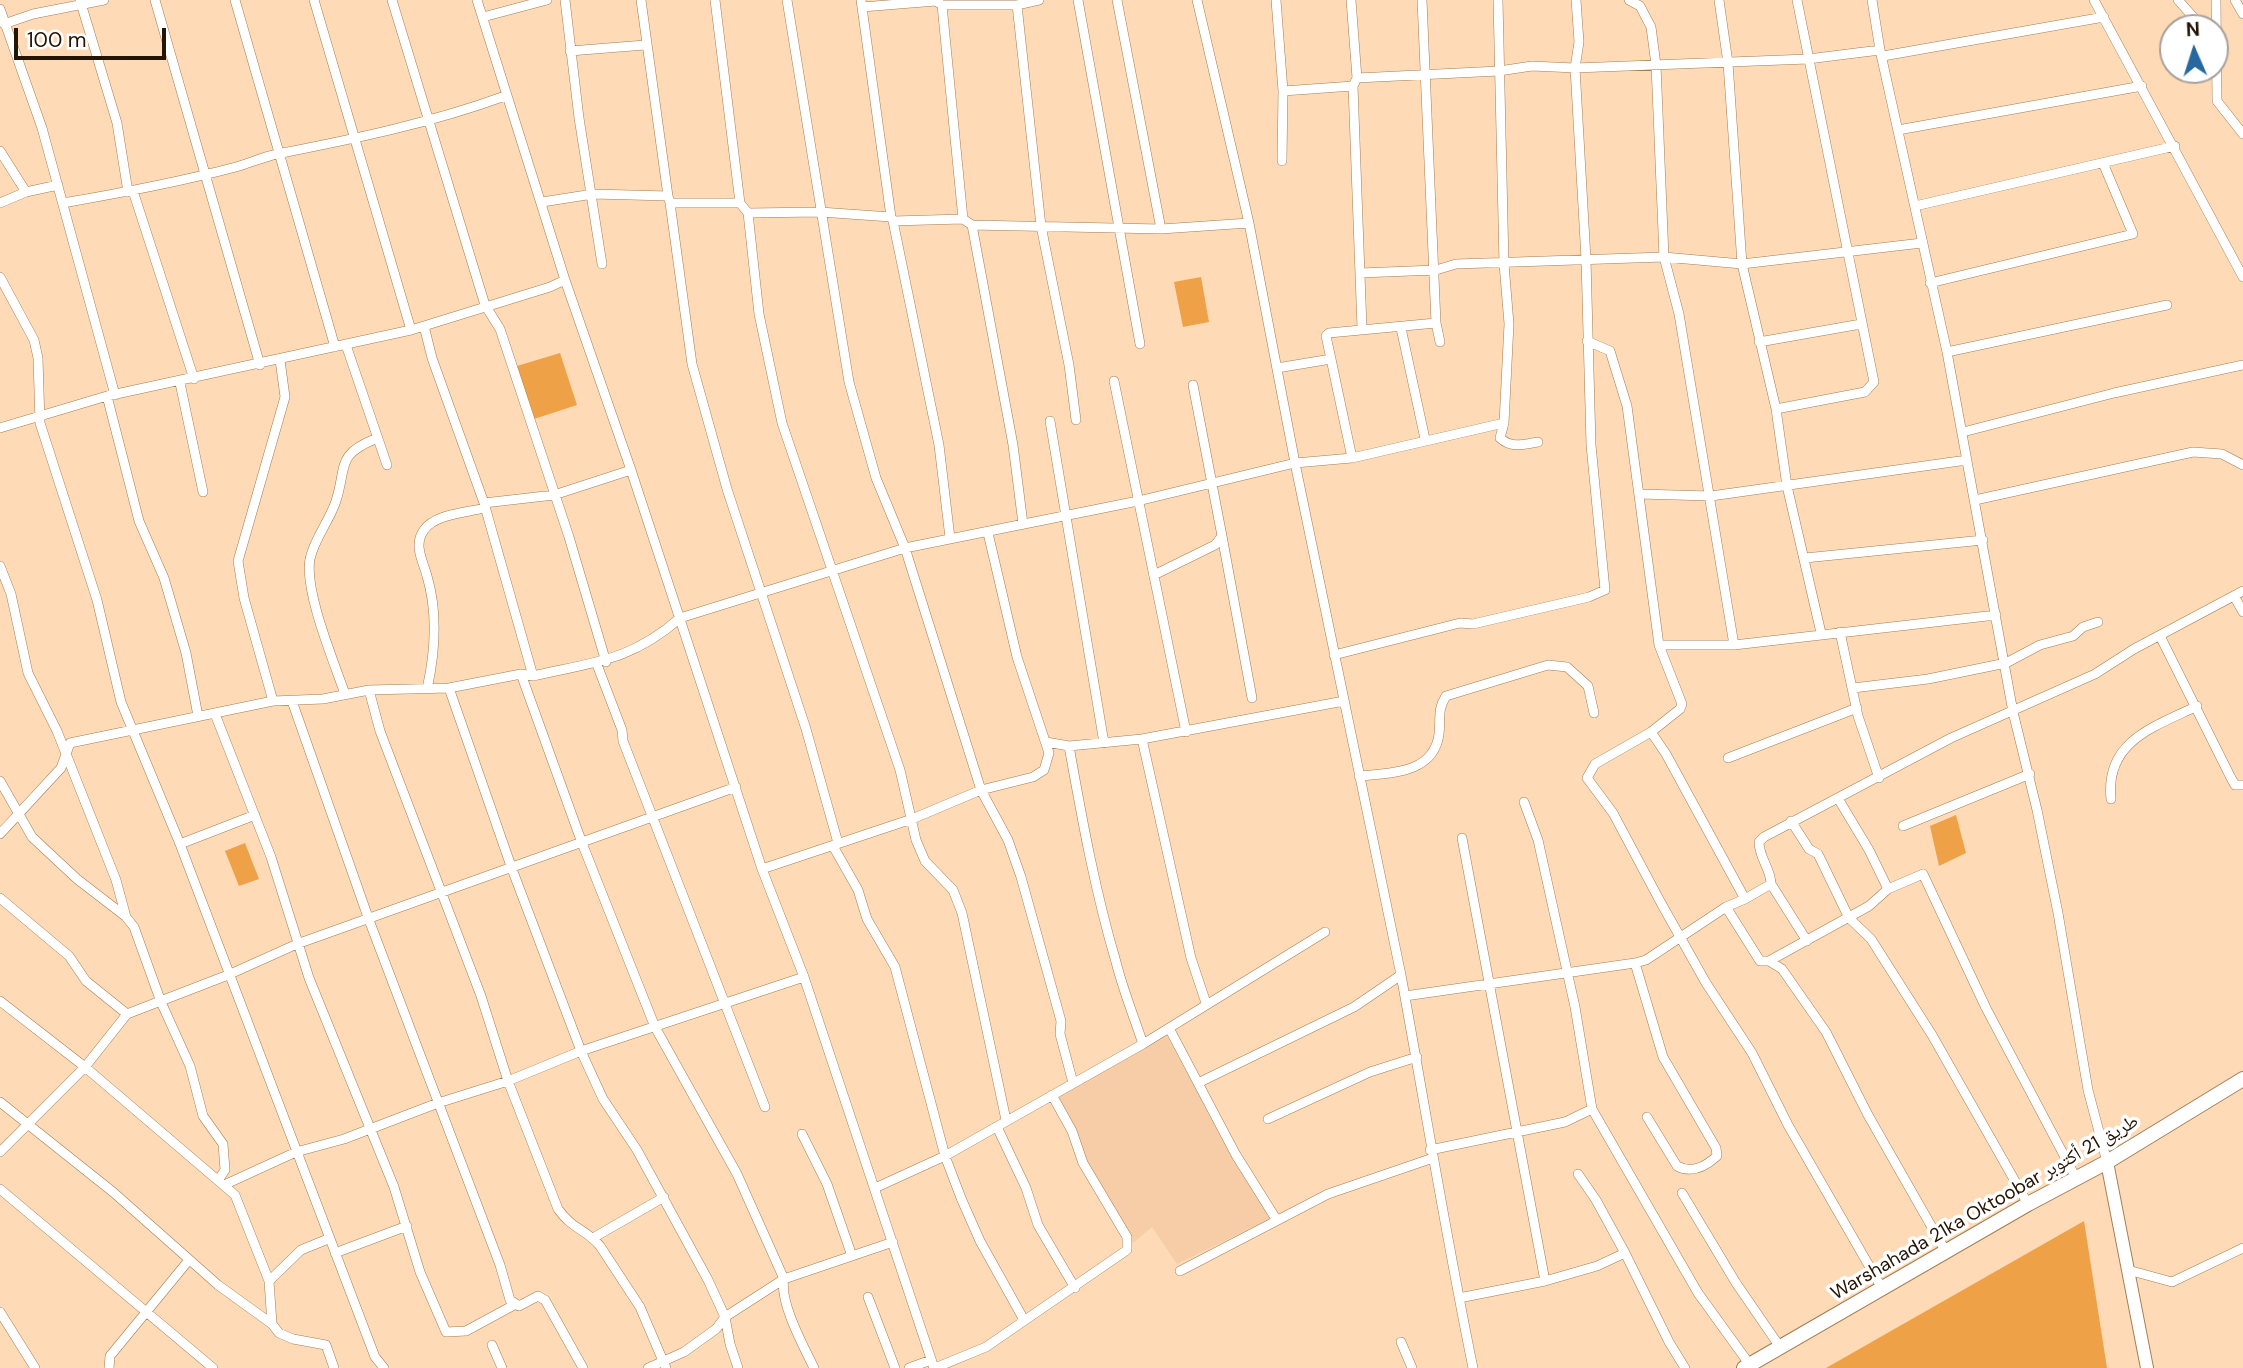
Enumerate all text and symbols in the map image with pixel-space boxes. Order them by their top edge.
scale bar [18,14,170,58]
north arrow [2159,14,2229,84]
text: N [2185,17,2201,42]
text: 100 m [27,26,87,54]
street label: Warshahada 21ka Oktoobar طريق 21 أكتوبر [1827,1110,2143,1306]

